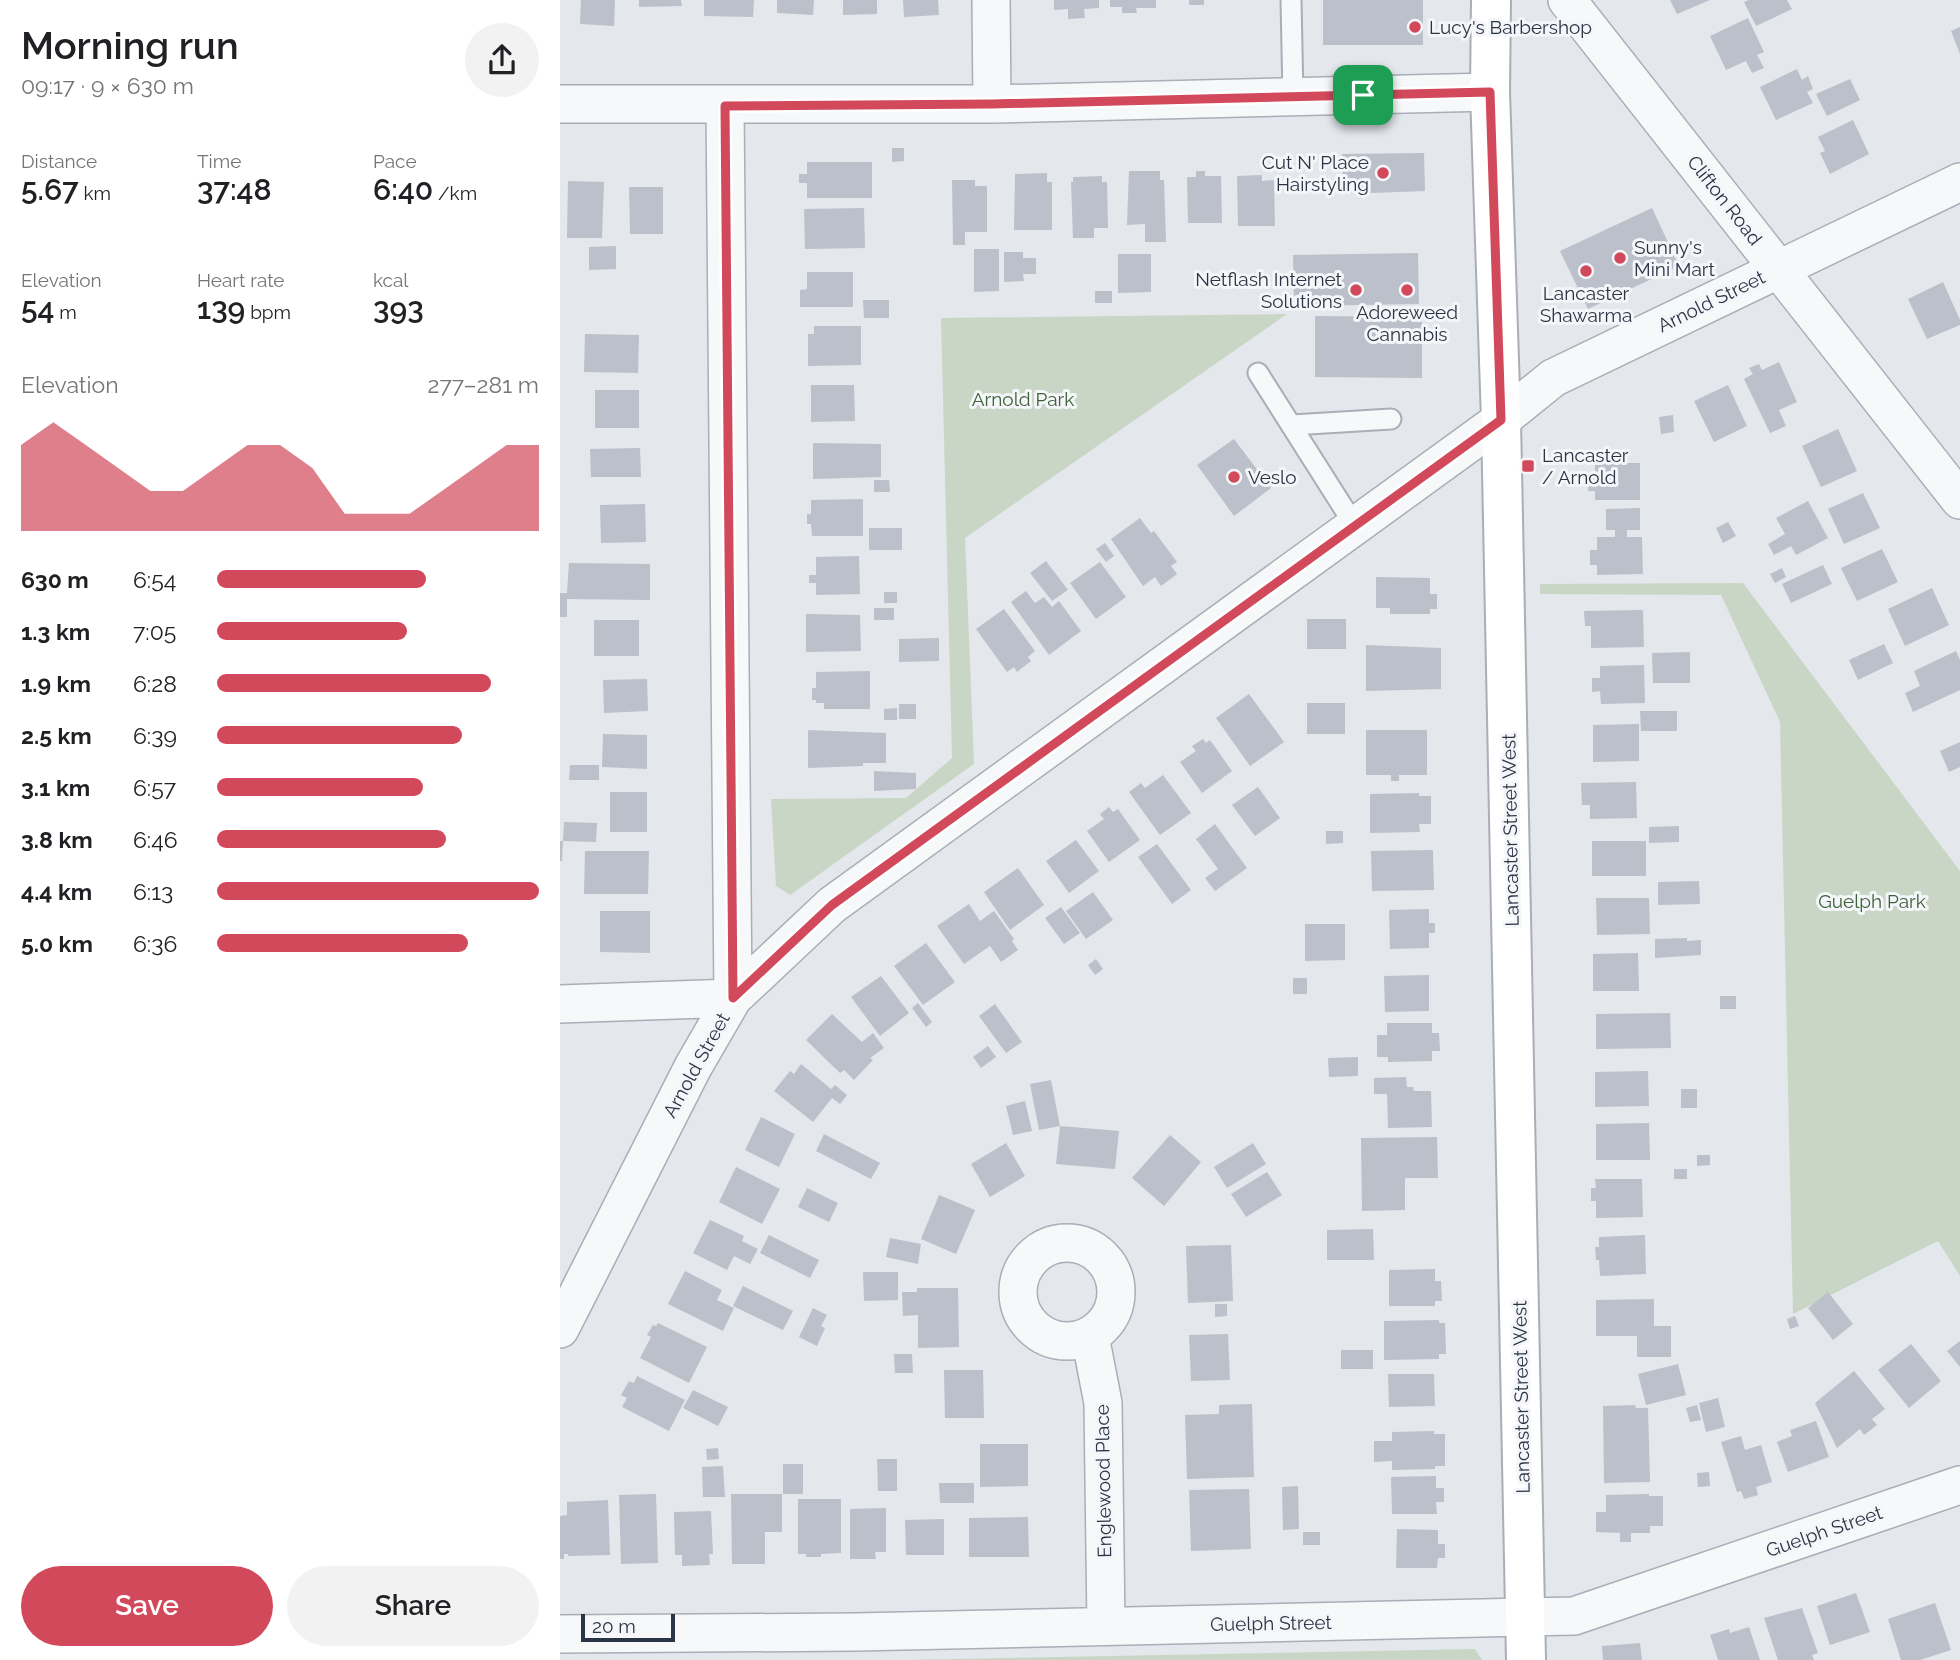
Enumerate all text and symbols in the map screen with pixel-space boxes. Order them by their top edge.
place label: Lucy's Barbershop [1429,16,1592,38]
marker: Lucy's Barbershop [1407,19,1423,35]
text: Morning run [21,23,239,68]
button: share [465,23,539,97]
pin [1333,65,1393,125]
text: 09:17 · 9 × 630 m [21,72,194,99]
icon: arrive [1344,76,1382,114]
text: Distance [21,150,97,172]
text: Time [197,150,241,172]
text: Pace [373,150,417,172]
place label: Cut N' Place Hairstyling [1262,151,1369,195]
street label: Clifton Road [1683,151,1767,249]
marker: Cut N' Place Hairstyling [1375,165,1391,181]
text: 5.67 [21,172,79,207]
text: 37:48 [197,172,272,207]
text: 6:40 [373,172,433,207]
text: km [79,182,111,204]
text: /km [433,182,477,204]
place label: Sunny's Mini Mart [1634,236,1715,280]
marker: Sunny's Mini Mart [1612,250,1628,266]
marker: Lancaster Shawarma [1578,263,1594,279]
street label: Arnold Street [1654,265,1769,336]
place label: Netflash Internet Solutions [1195,268,1343,312]
text: Elevation [21,269,102,291]
text: Heart rate [197,269,285,291]
text: kcal [373,269,409,291]
marker: Netflash Internet Solutions [1348,282,1364,298]
marker: Adoreweed Cannabis [1399,282,1415,298]
place label: Lancaster Shawarma [1540,282,1632,326]
text: 54 [21,291,54,326]
text: 139 [197,291,245,326]
text: 393 [373,291,424,326]
text: m [54,301,77,323]
text: bpm [245,301,291,323]
place label: Adoreweed Cannabis [1356,301,1458,345]
text: Elevation [21,371,119,398]
text: 277–281 m [428,371,539,398]
park label: Arnold Park [972,388,1074,410]
place label: Lancaster / Arnold [1542,444,1629,488]
marker: Lancaster / Arnold [1520,458,1536,474]
place label: Veslo [1248,466,1296,488]
marker: Veslo [1226,469,1242,485]
text: 630 m [21,566,89,593]
text: 6:54 [133,566,176,593]
text: 1.3 km [21,618,90,645]
text: 7:05 [133,618,176,645]
text: 1.9 km [21,670,91,697]
text: 6:28 [133,670,177,697]
text: 2.5 km [21,722,92,749]
text: 6:39 [133,722,177,749]
street label: Lancaster Street West [1497,733,1523,927]
text: 3.1 km [21,774,90,801]
text: 6:57 [133,774,176,801]
text: 3.8 km [21,826,93,853]
text: 6:46 [133,826,178,853]
text: 4.4 km [21,878,92,905]
text: 6:13 [133,878,173,905]
park label: Guelph Park [1818,890,1926,912]
text: 5.0 km [21,930,93,957]
text: 6:36 [133,930,177,957]
street label: Arnold Street [658,1008,734,1121]
street label: Lancaster Street West [1508,1300,1534,1494]
street label: Englewood Place [1091,1404,1115,1558]
street label: Guelph Street [1763,1501,1886,1561]
button: Save [21,1566,273,1646]
button: Share [287,1566,539,1646]
scale bar [581,1611,676,1643]
street label: Guelph Street [1210,1611,1333,1635]
text: 20 m [592,1615,636,1637]

